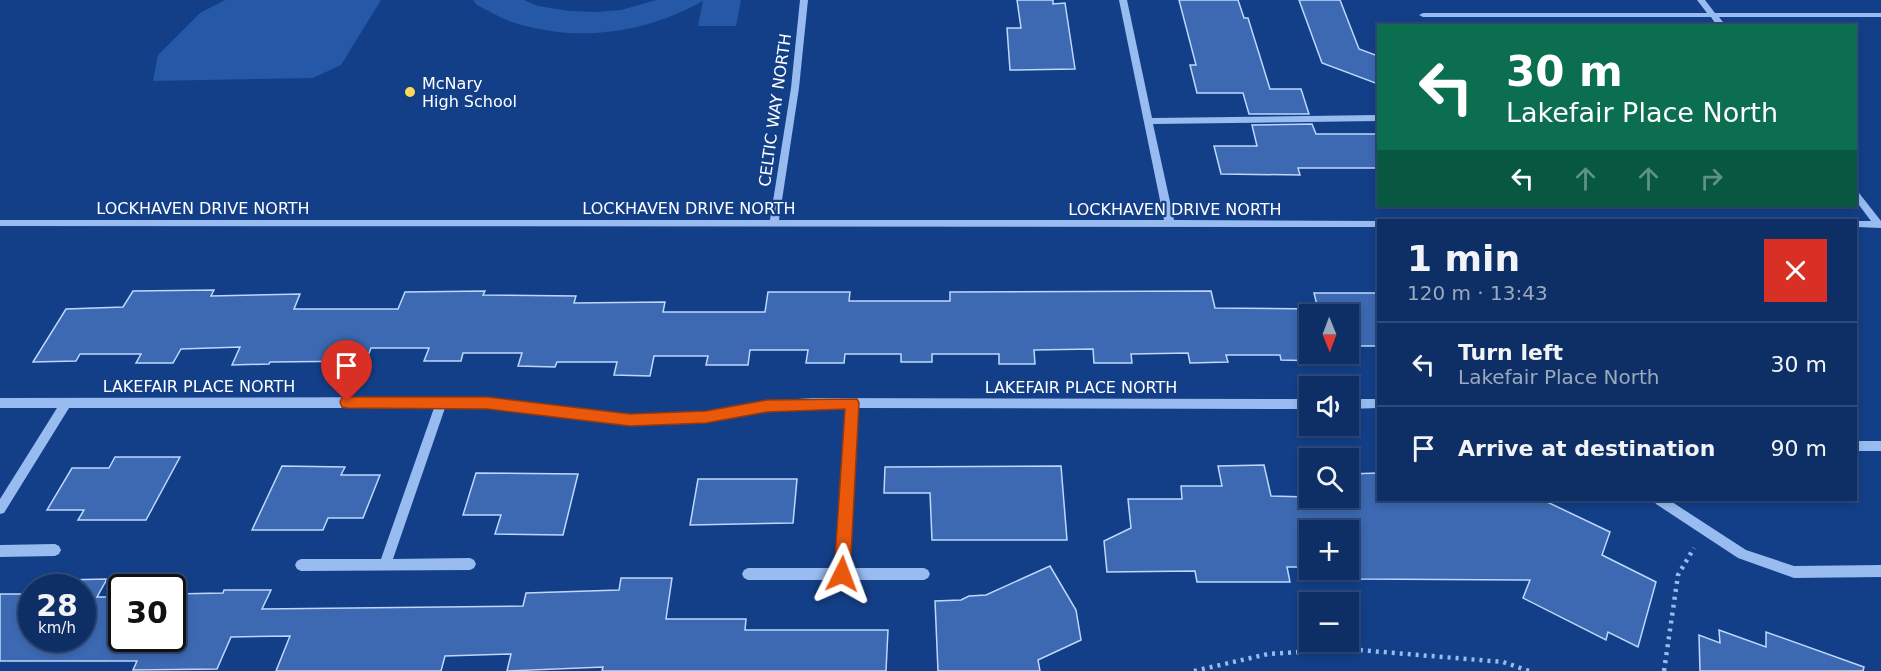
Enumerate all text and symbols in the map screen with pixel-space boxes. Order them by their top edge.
street label: CELTIC WAY NORTH [755,32,795,188]
text: 30 m [1506,47,1623,96]
icon: left [1407,48,1485,126]
place label: McNary High School [422,74,517,111]
marker: McNary High School [403,85,417,99]
text: Lakefair Place North [1506,97,1778,128]
icon: left [1506,162,1539,195]
icon: ahead [1569,162,1602,195]
icon: ahead [1632,162,1665,195]
icon: right [1695,162,1728,195]
street label: LOCKHAVEN DRIVE NORTH [96,199,310,218]
street label: LOCKHAVEN DRIVE NORTH [582,199,796,218]
street label: LOCKHAVEN DRIVE NORTH [1068,200,1282,219]
text: 1 min [1407,238,1520,279]
button: close [1764,239,1827,302]
text: 120 m · 13:43 [1407,281,1548,305]
north arrow [1299,304,1359,364]
map controls [1299,304,1359,652]
pin [321,340,372,402]
text: Turn left [1458,340,1563,365]
icon: left [1407,348,1440,381]
icon: arrive [330,349,363,382]
text: 30 m [1771,352,1827,377]
text: Lakefair Place North [1458,365,1659,389]
button: sound [1299,376,1359,436]
street label: LAKEFAIR PLACE NORTH [103,377,295,396]
street label: LAKEFAIR PLACE NORTH [985,378,1177,397]
icon: arrive [1407,432,1440,465]
text: Arrive at destination [1458,436,1715,461]
text: 90 m [1771,436,1827,461]
button: search [1299,448,1359,508]
button: + [1299,520,1359,580]
position arrow [810,542,874,606]
speed limit sign: 30 [108,574,186,652]
text: 28 [36,588,78,623]
button: − [1299,592,1359,652]
text: km/h [38,619,76,637]

